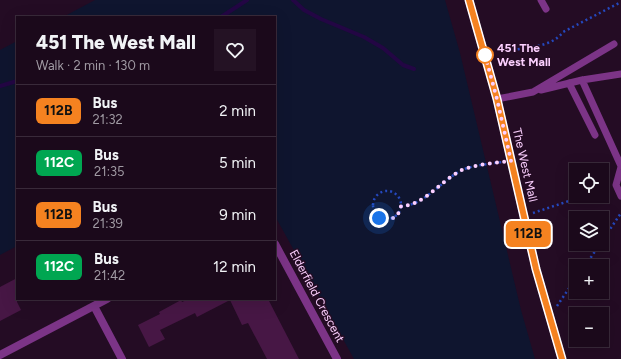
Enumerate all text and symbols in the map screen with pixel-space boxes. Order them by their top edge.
button: heart [214,29,256,71]
text: 451 The West Mall [36,31,196,54]
place label: 451 The West Mall [497,41,551,69]
marker: 451 The West Mall [476,46,494,64]
text: Walk · 2 min · 130 m [36,58,150,73]
text: Bus [93,94,117,112]
text: 112B [44,102,73,119]
text: 2 min [219,102,256,120]
text: 21:32 [93,112,123,127]
street label: The West Mall [510,127,540,203]
text: Bus [94,146,119,164]
text: 112C [44,154,74,171]
text: 5 min [219,154,256,172]
map controls [569,163,609,347]
button: locate [569,163,609,203]
text: 21:35 [94,164,125,179]
text: Bus [93,198,117,216]
text: 112B [44,206,73,223]
text: 9 min [219,206,256,224]
your location [369,208,389,228]
button: layers [569,211,609,251]
text: 21:39 [93,216,123,231]
line badge: 112B [500,221,556,247]
text: 112B [514,225,542,242]
street label: Elderfield Crescent [287,247,348,345]
text: Bus [94,250,119,268]
text: 112C [44,258,74,275]
text: 12 min [213,258,256,276]
button: + [569,259,609,299]
text: 21:42 [94,268,125,283]
button: − [569,307,609,347]

